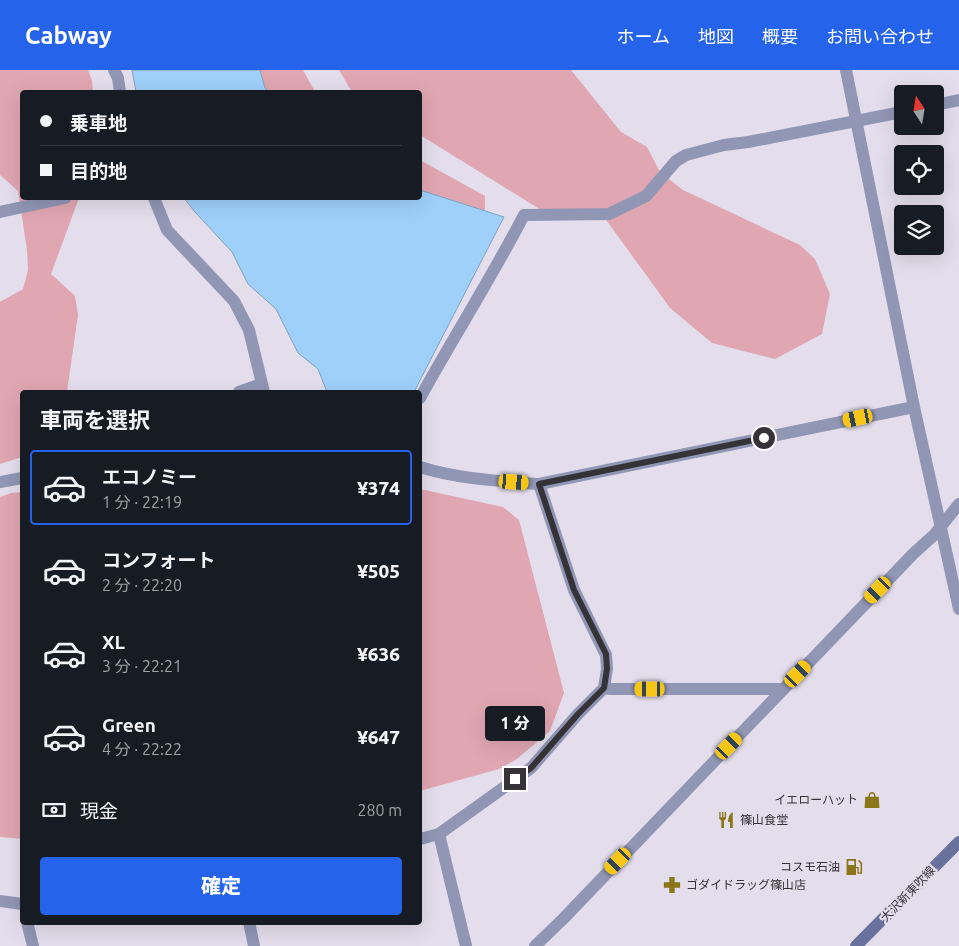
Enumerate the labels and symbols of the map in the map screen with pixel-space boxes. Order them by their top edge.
north arrow [894,85,944,135]
car [841,408,874,428]
route start [753,427,775,449]
car [498,473,529,491]
car [862,574,893,606]
car [782,658,813,690]
car [635,682,665,697]
callout: 1 分 [485,706,545,742]
car [713,730,744,762]
route end [504,768,526,790]
shop icon: イエローハット [862,790,882,810]
place label: イエローハット [774,793,858,806]
restaurant icon: 篠山食堂 [716,810,736,830]
place label: 篠山食堂 [740,813,788,826]
car [602,845,633,877]
fuel station icon: コスモ石油 [844,857,864,877]
place label: コスモ石油 [780,860,840,873]
street label: 大沢新東吹線 [878,863,937,924]
pharmacy icon: ゴダイドラッグ篠山店 [662,875,682,895]
place label: ゴダイドラッグ篠山店 [686,878,806,891]

